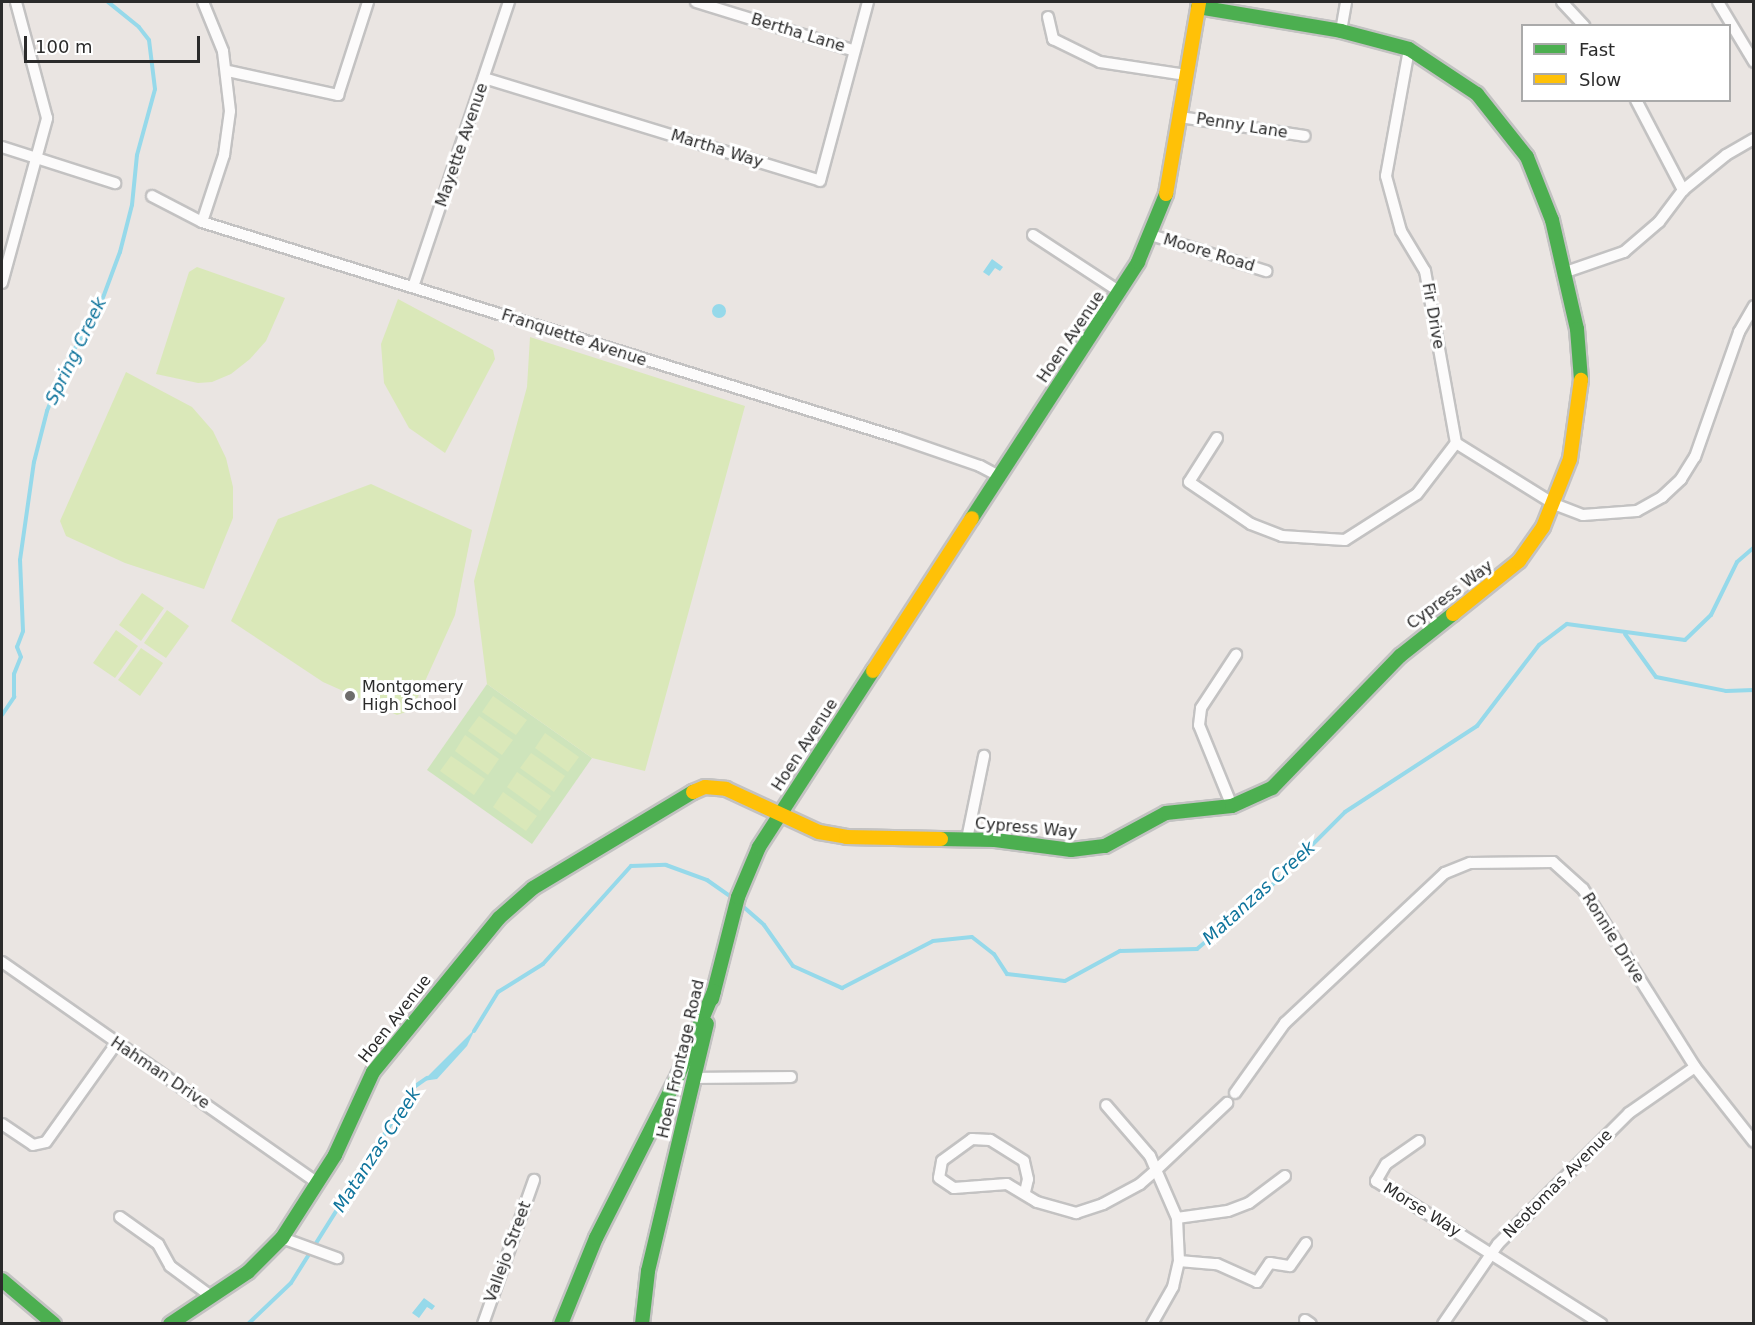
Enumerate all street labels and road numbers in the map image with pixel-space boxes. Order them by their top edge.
street label: Bertha Lane [749,10,847,56]
street label: Mayette Avenue [432,80,492,210]
street label: Penny Lane [1195,109,1289,143]
street label: Martha Way [668,126,766,172]
street label: Moore Road [1161,230,1257,276]
street label: Fir Drive [1418,281,1448,351]
street label: Hoen Avenue [1033,288,1109,386]
street label: Franquette Avenue [499,305,649,371]
street label: Cypress Way [1403,556,1497,634]
street label: Hoen Avenue [768,695,842,795]
street label: Cypress Way [974,814,1078,842]
street label: Ronnie Drive [1578,889,1648,987]
street label: Hoen Avenue [355,971,435,1067]
street label: Hoen Frontage Road [653,978,709,1140]
street label: Hahman Drive [107,1033,213,1113]
street label: Neotomas Avenue [1500,1126,1616,1242]
street label: Morse Way [1380,1179,1464,1241]
street label: Vallejo Street [481,1199,535,1305]

